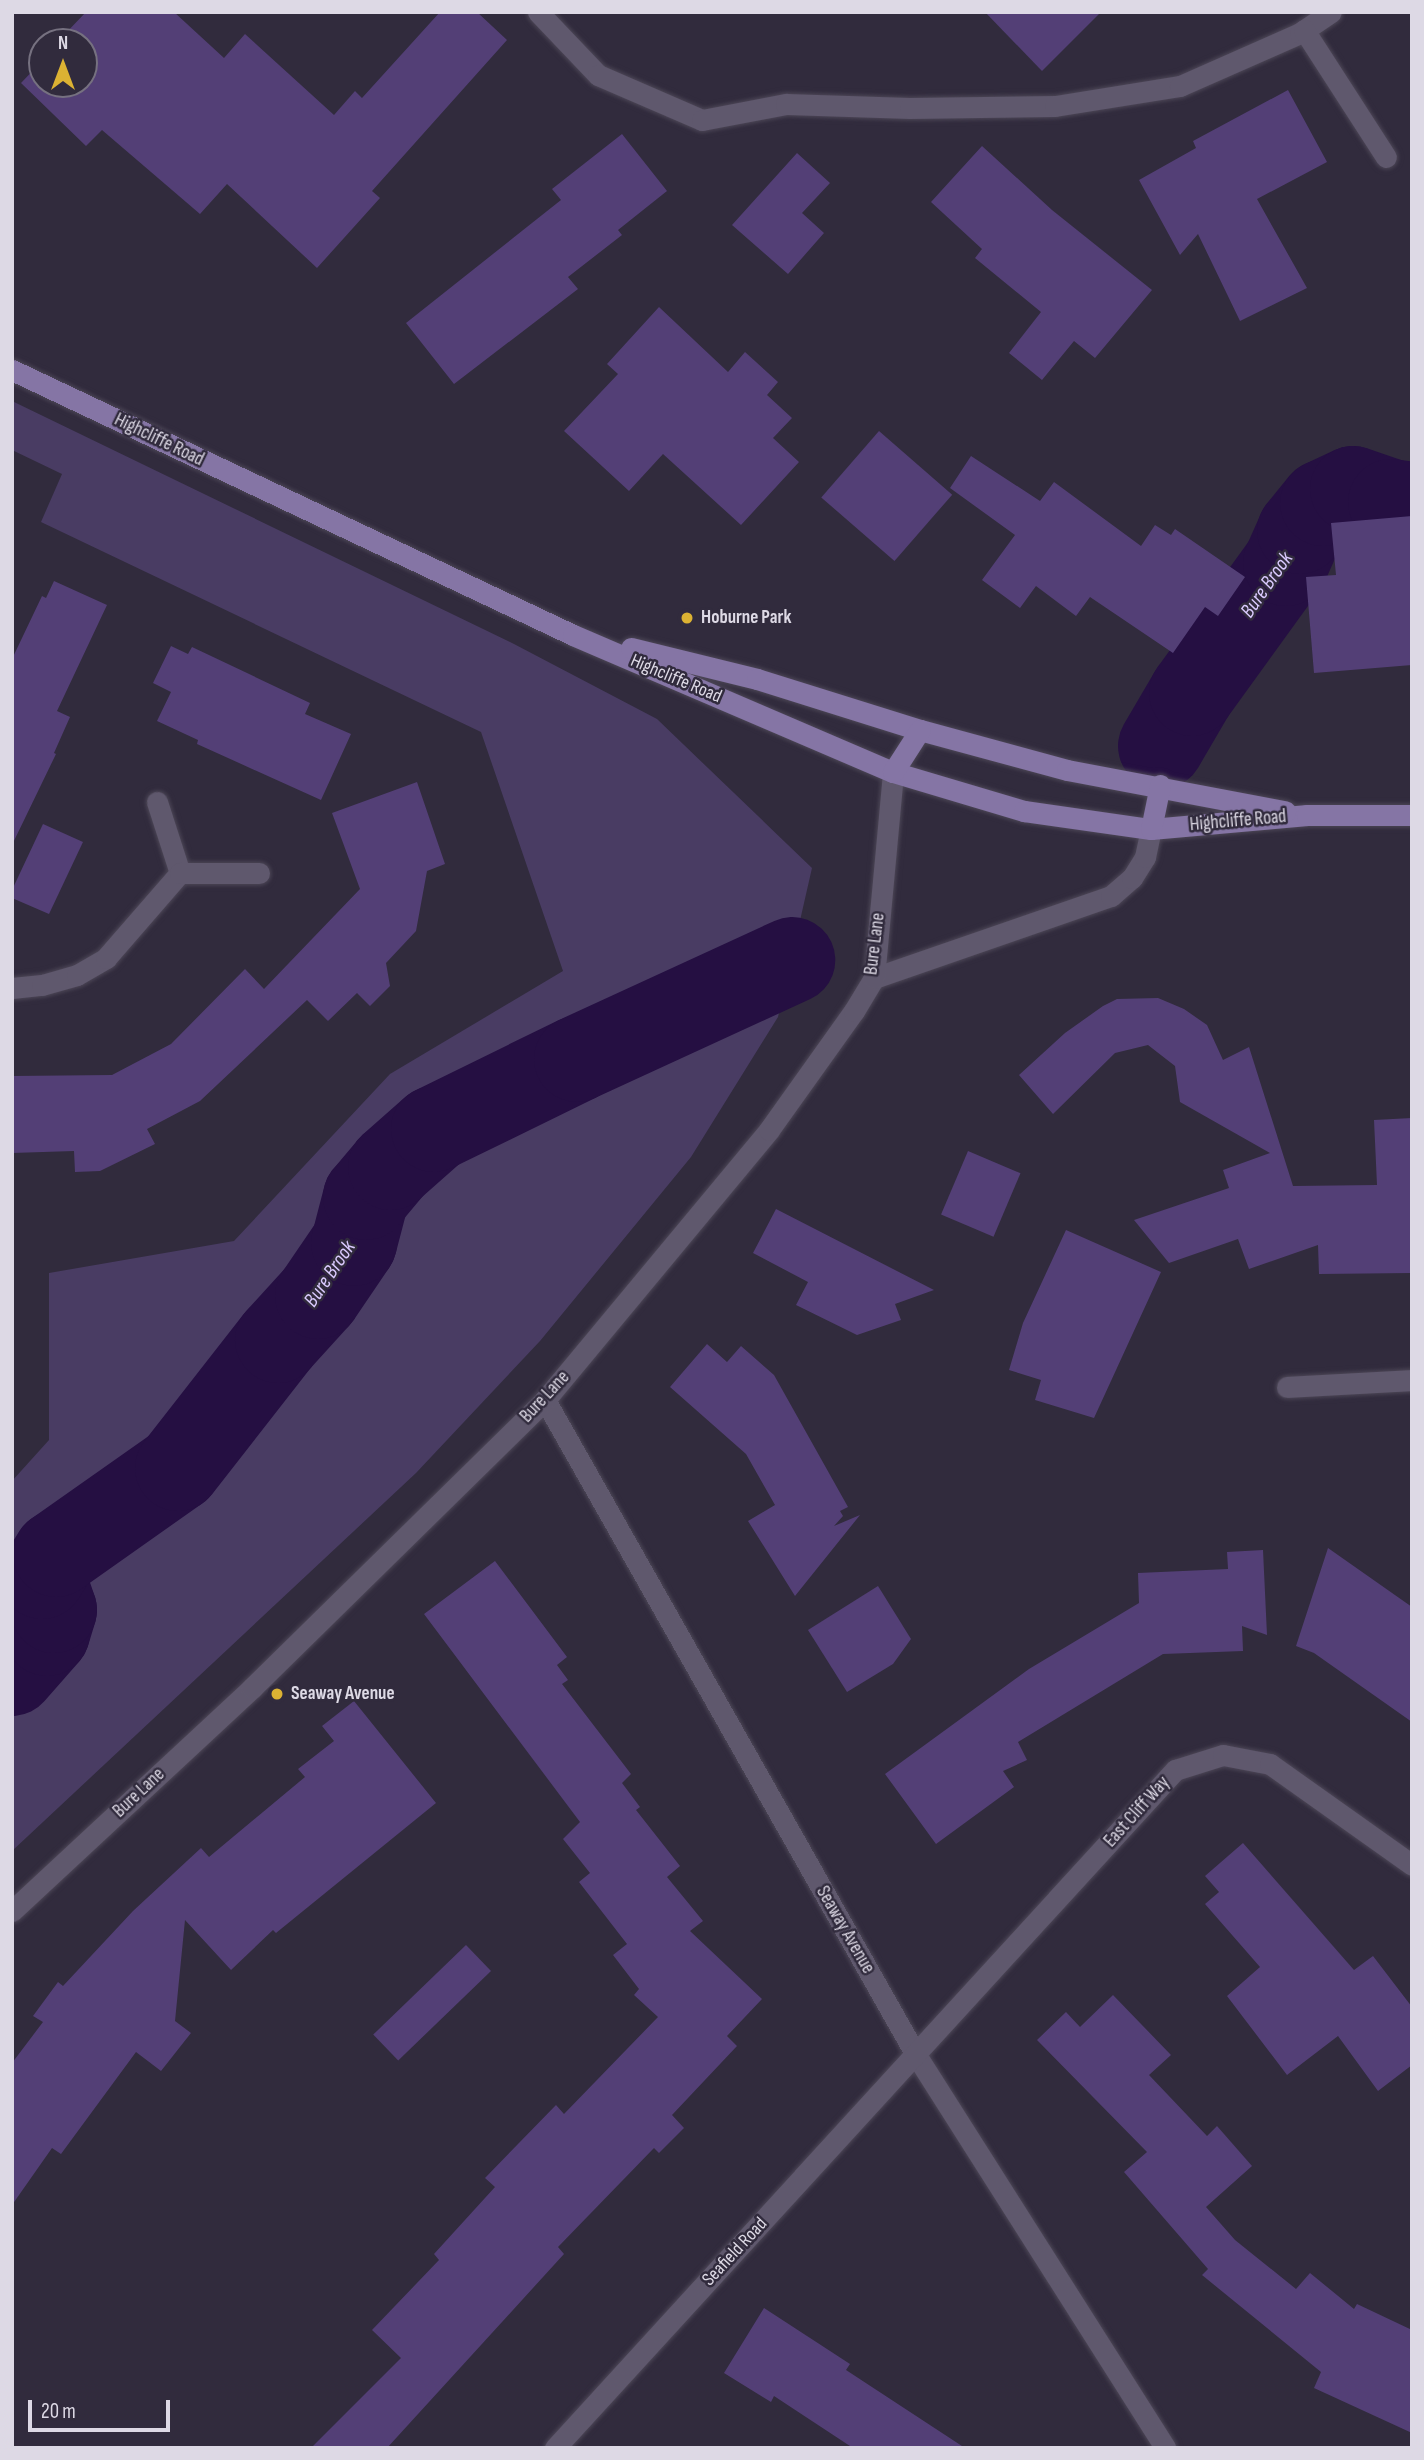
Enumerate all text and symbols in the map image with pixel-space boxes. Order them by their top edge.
north arrow [28,28,98,98]
text: N [58,32,68,55]
street label: Highcliffe Road [111,409,207,471]
water label: Bure Brook [1235,547,1299,623]
place label: Hoburne Park [701,607,791,629]
marker: Hoburne Park [679,610,695,626]
street label: Highcliffe Road [627,650,725,708]
street label: Highcliffe Road [1189,805,1287,837]
street label: Bure Lane [860,912,890,976]
water label: Bure Brook [299,1236,361,1312]
street label: Bure Lane [515,1366,575,1428]
place label: Seaway Avenue [291,1683,395,1705]
marker: Seaway Avenue [269,1686,285,1702]
street label: Bure Lane [108,1763,170,1823]
street label: East Cliff Way [1099,1772,1175,1852]
street label: Seaway Avenue [811,1882,879,1978]
street label: Seafield Road [698,2213,772,2291]
scale bar [32,2386,173,2430]
text: 20 m [41,2399,76,2424]

